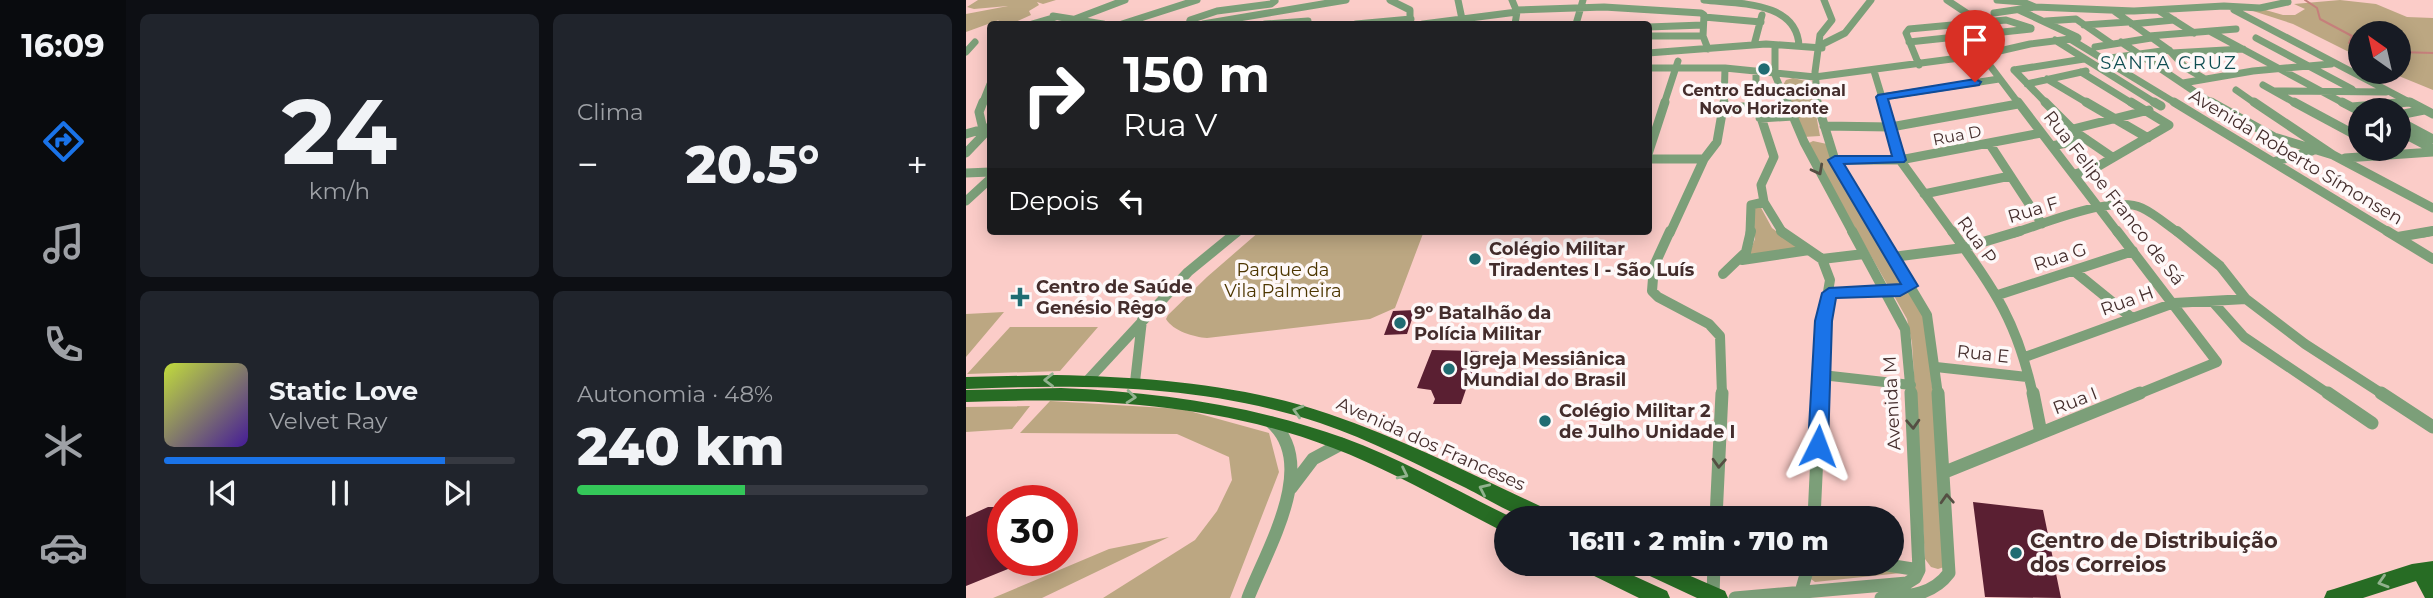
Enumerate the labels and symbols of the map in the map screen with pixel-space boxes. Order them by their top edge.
pin [1945,10,2005,82]
north arrow [2348,21,2412,84]
district label: SANTA CRUZ [2100,52,2238,74]
marker: Centro Educacional Novo Horizonte [1756,61,1772,77]
place label: Centro Educacional Novo Horizonte [1682,81,1846,118]
street label: Avenida Roberto Símonsen [2185,84,2407,230]
street label: Rua Felipe Franco de Sá [2039,106,2189,290]
street label: Rua D [1931,121,1983,150]
one-way arrow [1810,163,1823,176]
street label: Rua F [2005,192,2061,228]
street label: Rua P [1952,212,2002,268]
place label: Colégio Militar Tiradentes I - São Luís [1489,238,1695,281]
street label: Rua G [2031,238,2089,276]
marker: Colégio Militar Tiradentes I - São Luís [1467,251,1483,267]
park label: Parque da Vila Palmeira [1224,259,1342,302]
place label: Centro de Saúde Genésio Rêgo [1036,276,1193,319]
street label: Rua H [2097,281,2157,321]
marker: Centro de Saúde Genésio Rêgo [1010,287,1030,307]
place label: 9º Batalhão da Polícia Militar [1414,302,1551,345]
marker: 9º Batalhão da Polícia Militar [1392,315,1408,331]
street label: Rua E [1956,340,2010,368]
place label: Igreja Messiânica Mundial do Brasil [1463,348,1626,391]
street label: Avenida M [1879,355,1905,451]
marker: Igreja Messiânica Mundial do Brasil [1441,361,1457,377]
one-way arrow [1044,372,1054,388]
street label: Rua I [2050,383,2100,419]
one-way arrow [1126,389,1137,404]
street label: Avenida dos Franceses [1333,392,1529,496]
place label: Colégio Militar 2 de Julho Unidade I [1559,400,1735,443]
one-way arrow [1293,405,1305,420]
position arrow [1781,409,1855,483]
marker: Colégio Militar 2 de Julho Unidade I [1537,413,1553,429]
one-way arrow [1905,419,1920,430]
one-way arrow [1711,458,1726,469]
one-way arrow [1396,465,1408,479]
one-way arrow [1479,483,1491,497]
speed limit sign: 30 [987,485,1078,576]
one-way arrow [1939,493,1954,504]
place label: Centro de Distribuição dos Correios [2030,528,2278,577]
marker: Centro de Distribuição dos Correios [2008,545,2024,561]
one-way arrow [2377,574,2390,588]

